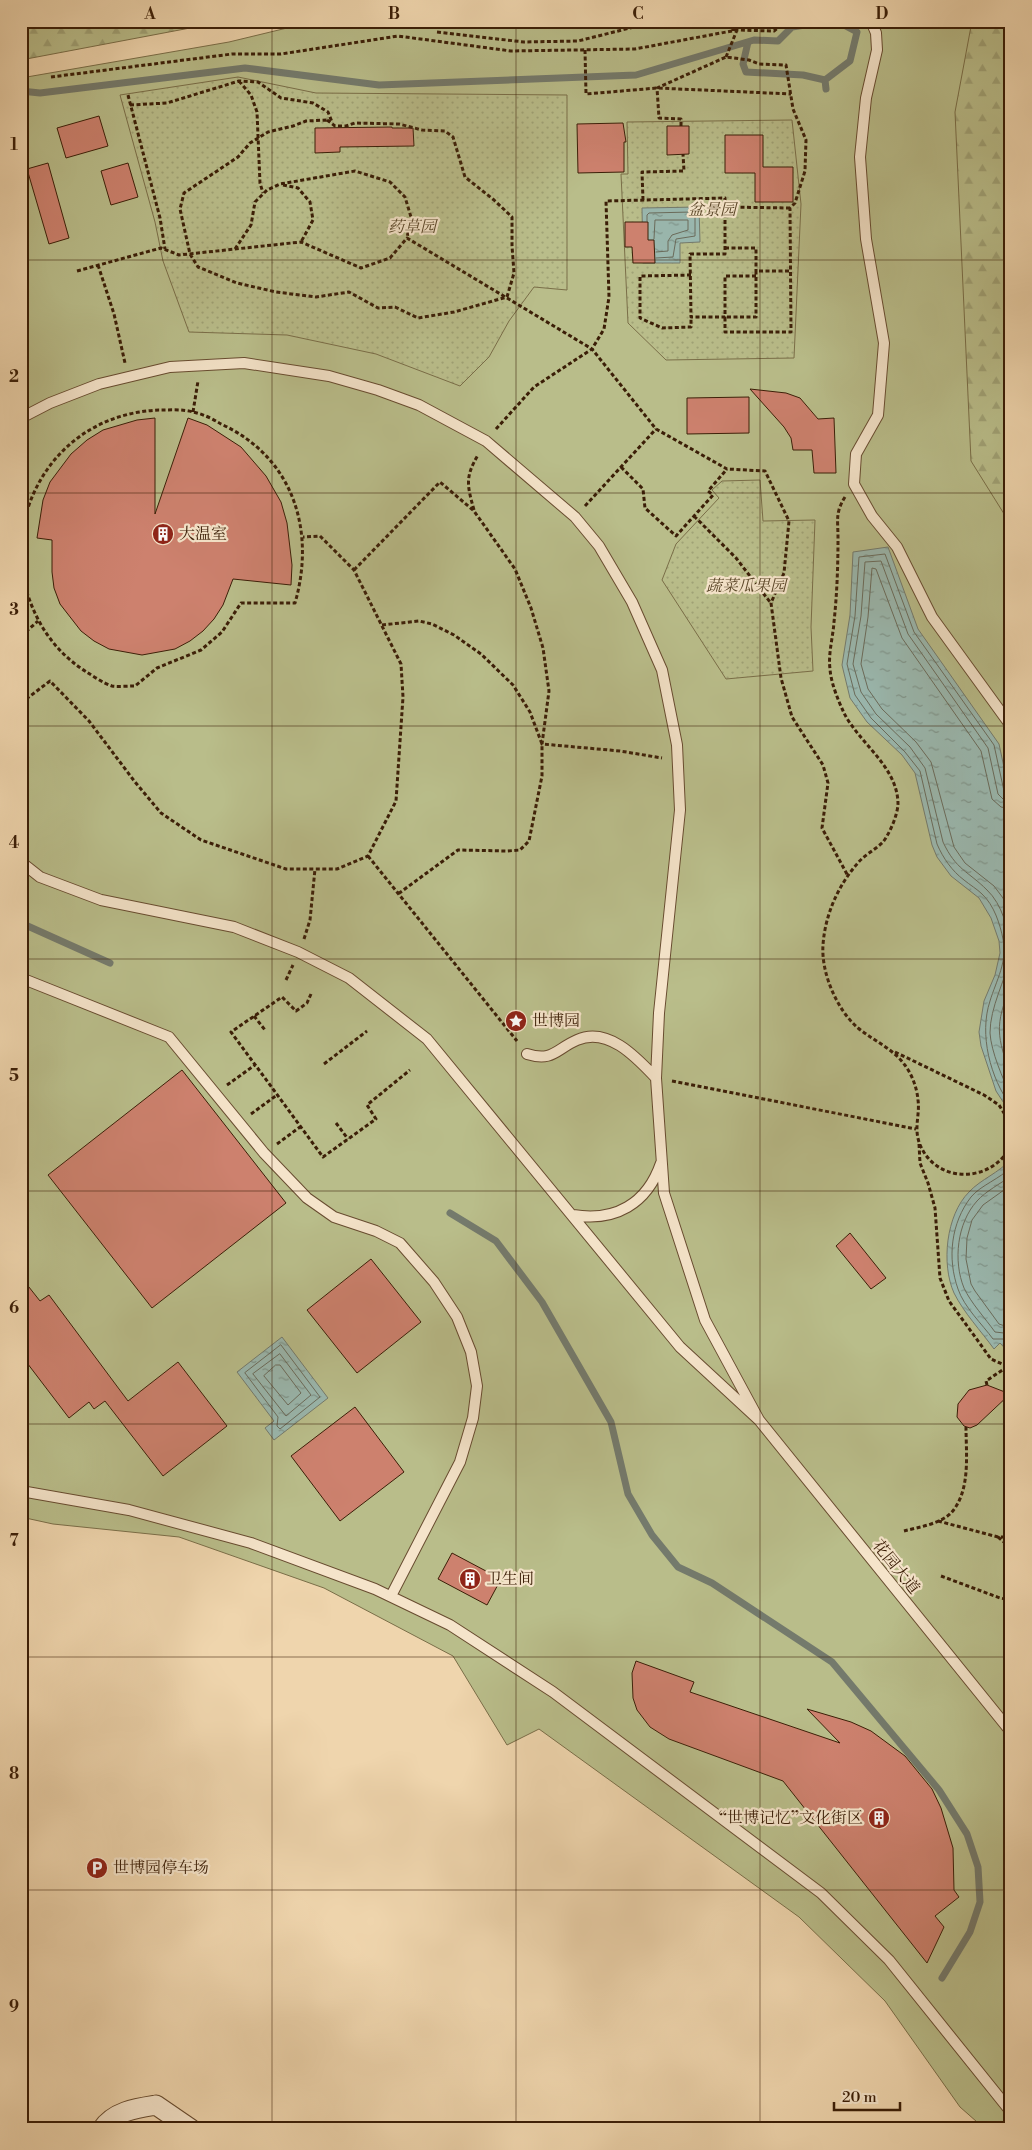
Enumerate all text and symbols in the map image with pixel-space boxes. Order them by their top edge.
text: A [143,4,156,24]
text: B [388,4,400,24]
text: C [632,4,644,24]
text: D [876,4,889,24]
text: 1 [10,135,18,155]
park label: 盆景园 [688,200,739,220]
park label: 药草园 [388,217,439,237]
text: 2 [9,367,19,387]
building icon: 大温室 [151,522,175,546]
place label: 大温室 [179,524,227,544]
park label: 蔬菜瓜果园 [706,576,789,596]
text: 3 [9,600,19,620]
text: 4 [9,833,20,853]
place icon: 世博园 [504,1009,528,1033]
place label: 世博园 [532,1011,580,1031]
text: 5 [9,1066,19,1086]
text: 6 [9,1298,19,1318]
text: 7 [9,1531,19,1551]
street label: 花园大道 [868,1536,924,1598]
building icon: 卫生间 [458,1567,482,1591]
place label: 卫生间 [486,1569,534,1589]
text: 8 [9,1764,19,1784]
building icon: “世博记忆”文化街区 [867,1806,891,1830]
place label: “世博记忆”文化街区 [719,1808,863,1828]
parking icon: 世博园停车场 [85,1856,109,1880]
place label: 世博园停车场 [113,1858,209,1878]
text: 9 [9,1997,19,2017]
scale bar [834,2080,901,2112]
text: 20 m [842,2088,877,2107]

